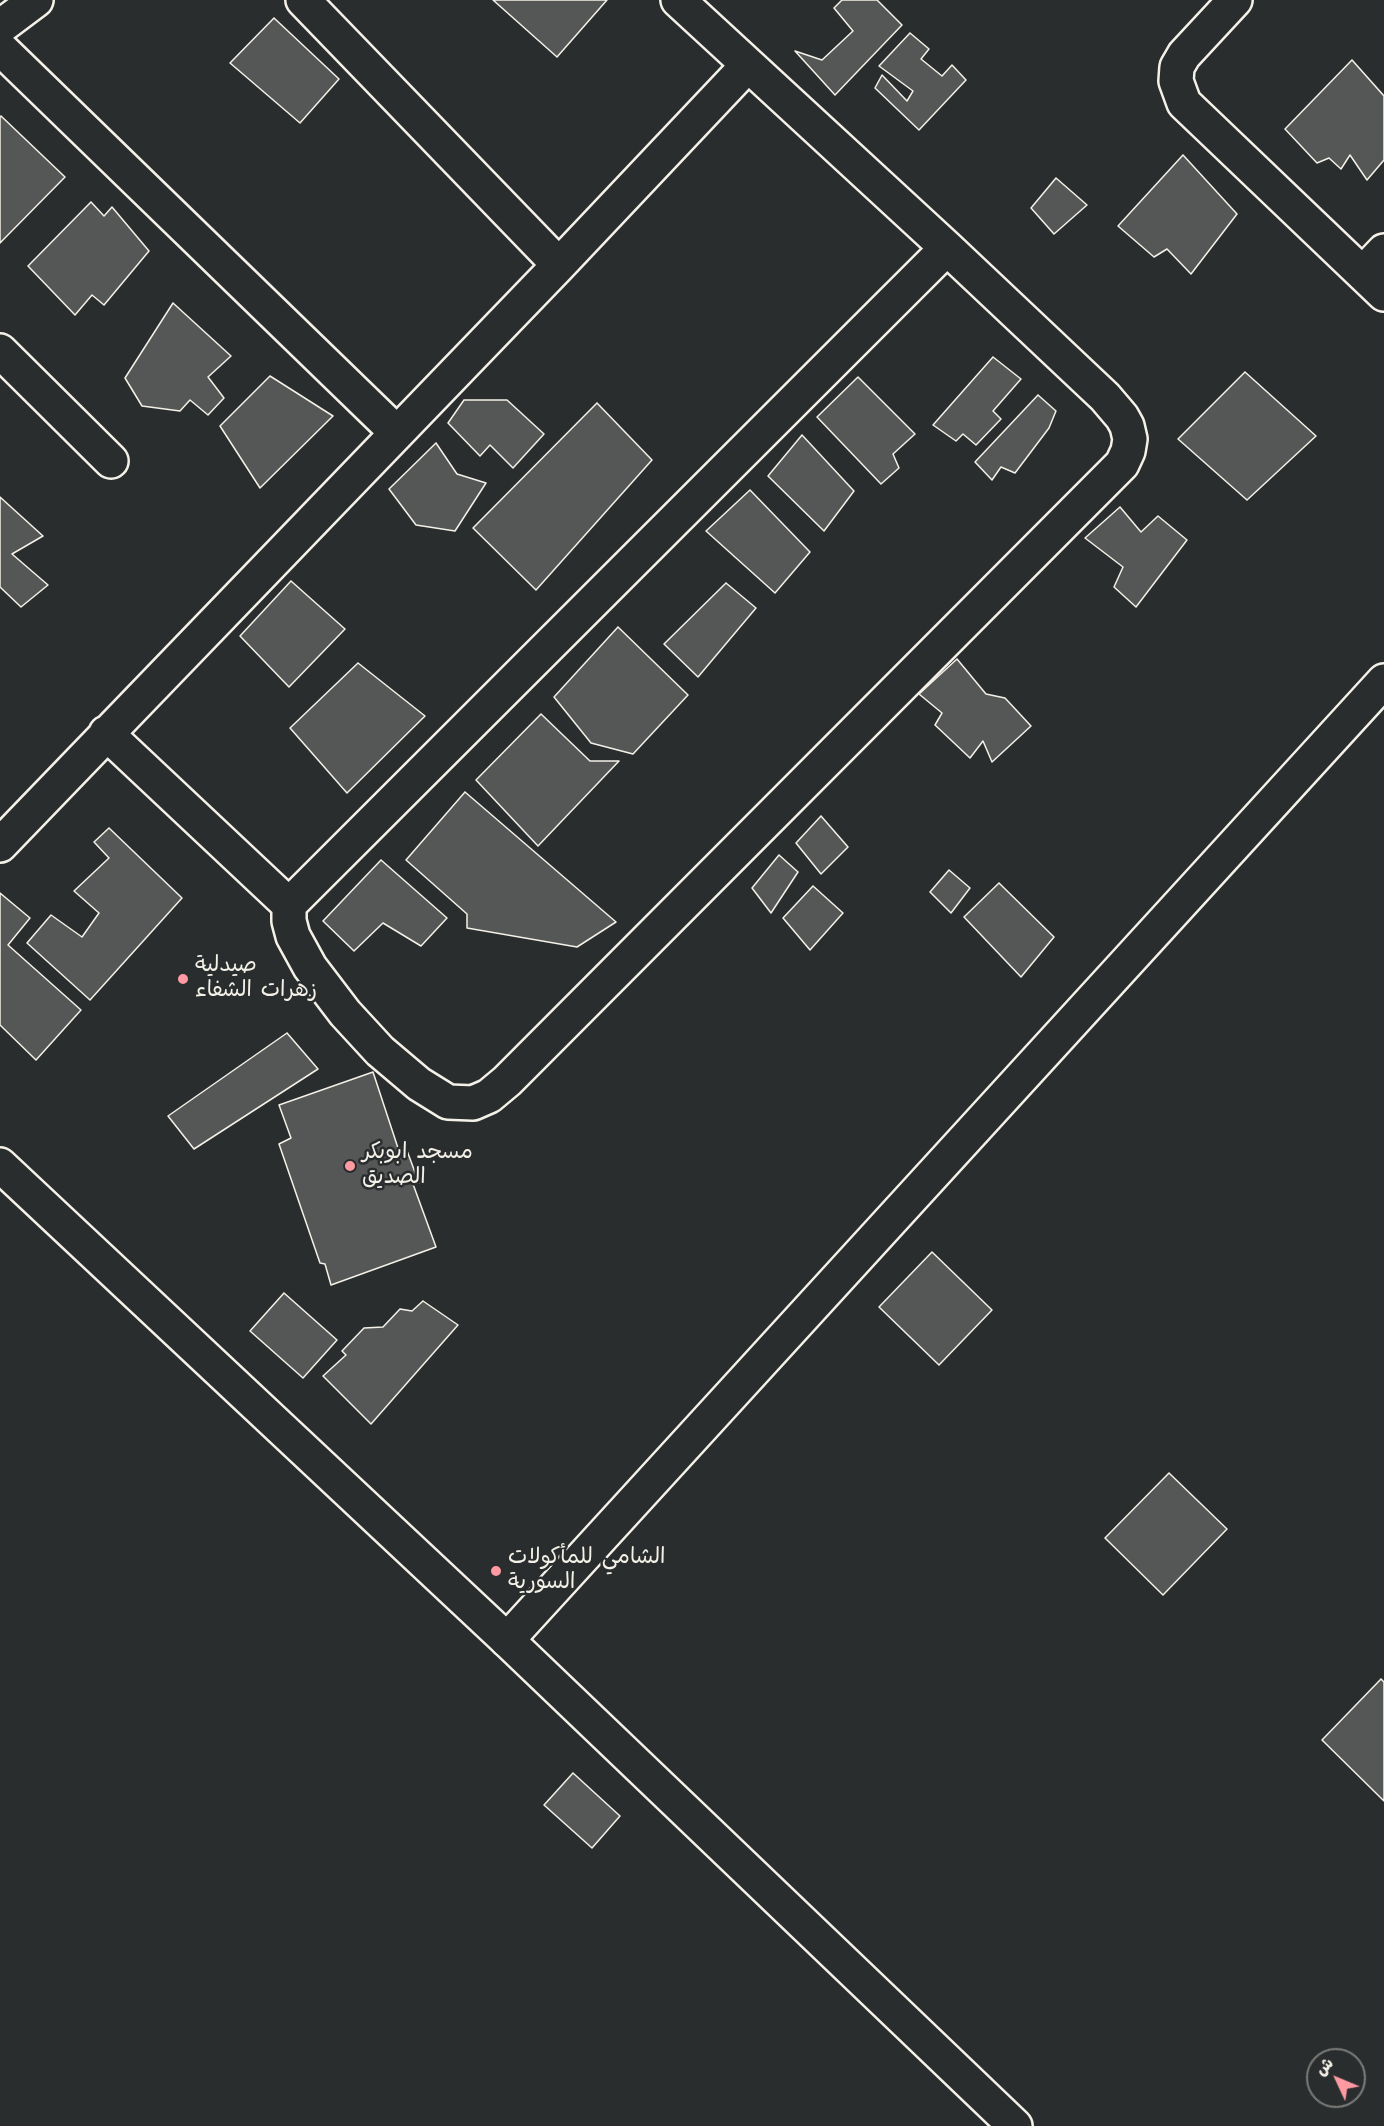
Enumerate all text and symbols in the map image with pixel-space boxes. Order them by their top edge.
place label: صيدلية زهرات الشفاء [195,953,317,1004]
marker: صيدلية زهرات الشفاء [176,972,190,986]
place label: مسجد ابوبكر الصديق [362,1140,473,1192]
marker: مسجد ابوبكر الصديق [343,1159,357,1173]
place label: الشامي للمأكولات السورية [508,1545,666,1597]
marker: الشامي للمأكولات السورية [489,1564,503,1578]
north arrow [1306,2048,1366,2108]
text: ش [1310,2053,1339,2081]

